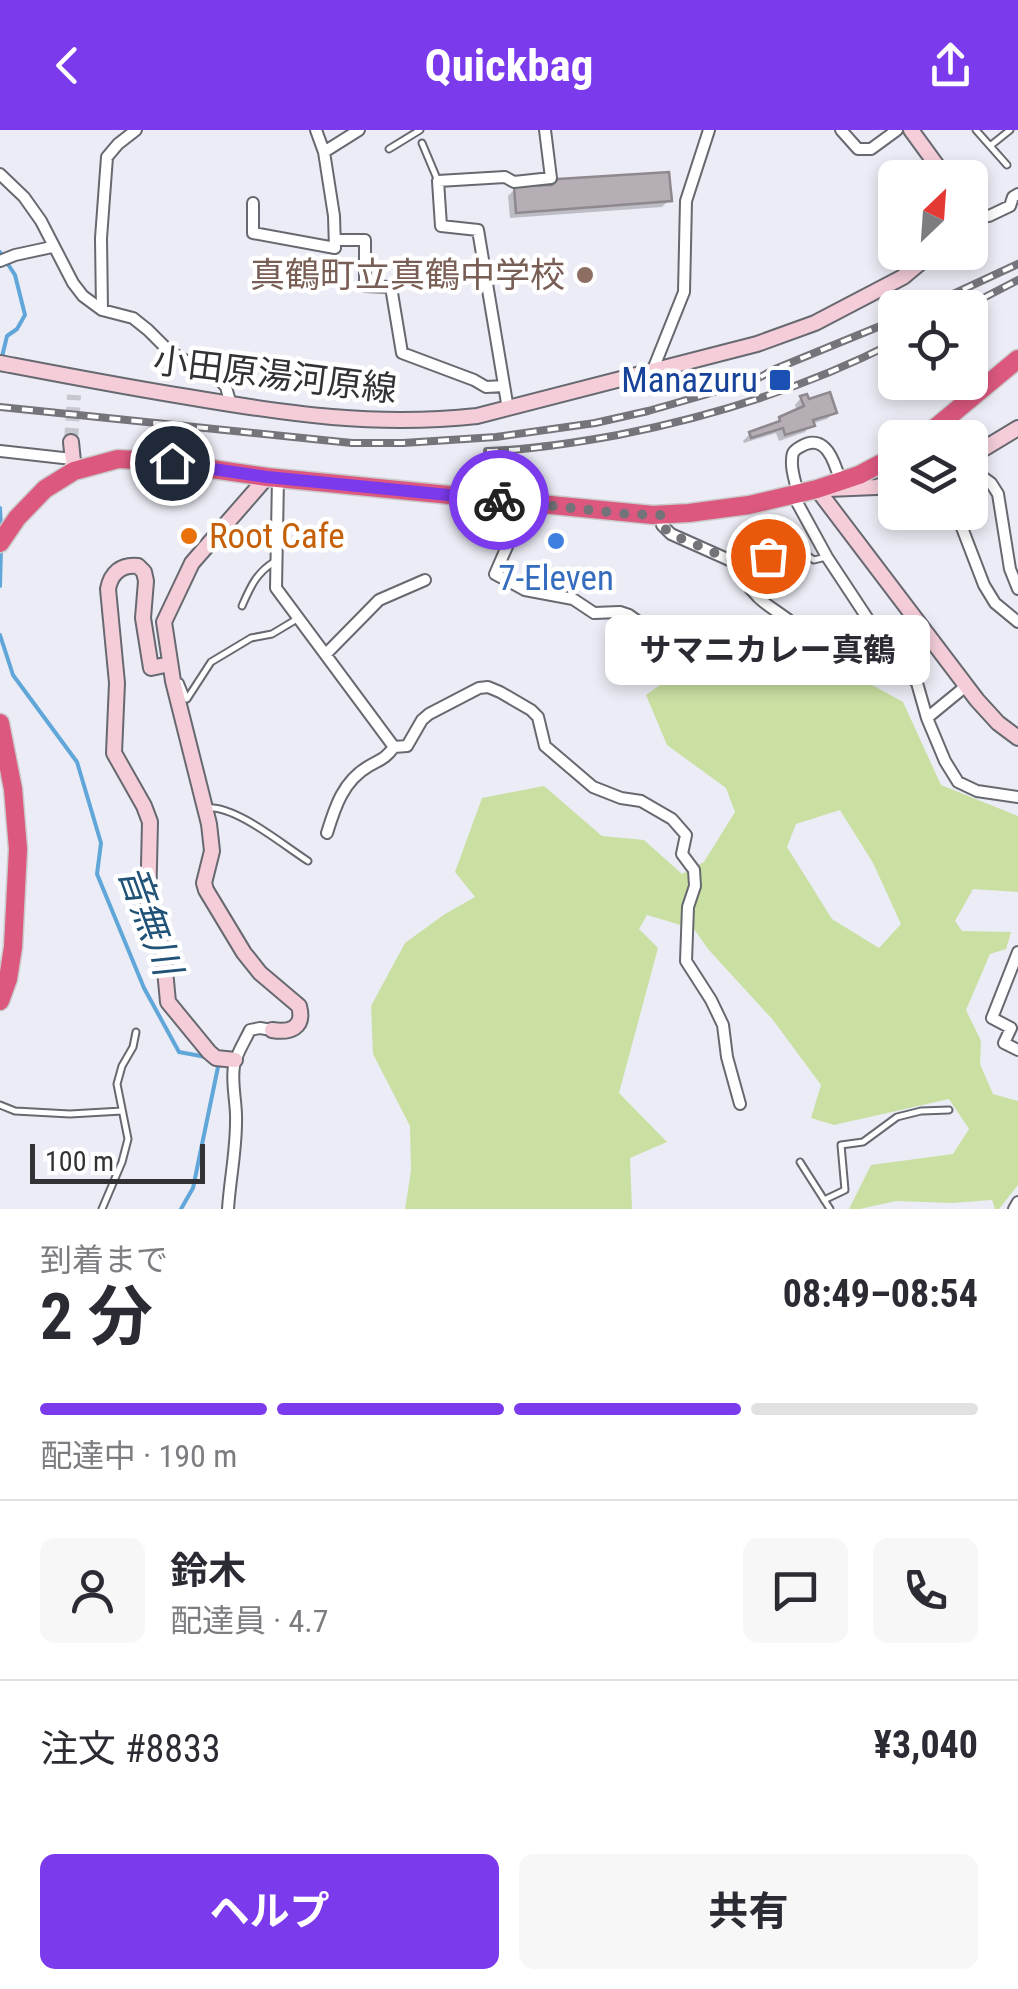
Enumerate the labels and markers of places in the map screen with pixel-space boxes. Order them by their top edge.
place label: 真鶴町立真鶴中学校 [250,255,565,296]
marker: 真鶴町立真鶴中学校 [574,264,596,286]
place label: Manazuru [621,360,758,401]
marker: Manazuru [767,367,793,393]
pin [130,421,215,506]
pin [726,514,811,599]
place label: Root Cafe [209,516,345,557]
marker: Root Cafe [178,525,200,547]
marker: 7-Eleven [545,530,567,552]
place label: 7-Eleven [498,558,614,599]
callout: サマニカレー真鶴 [606,616,930,686]

